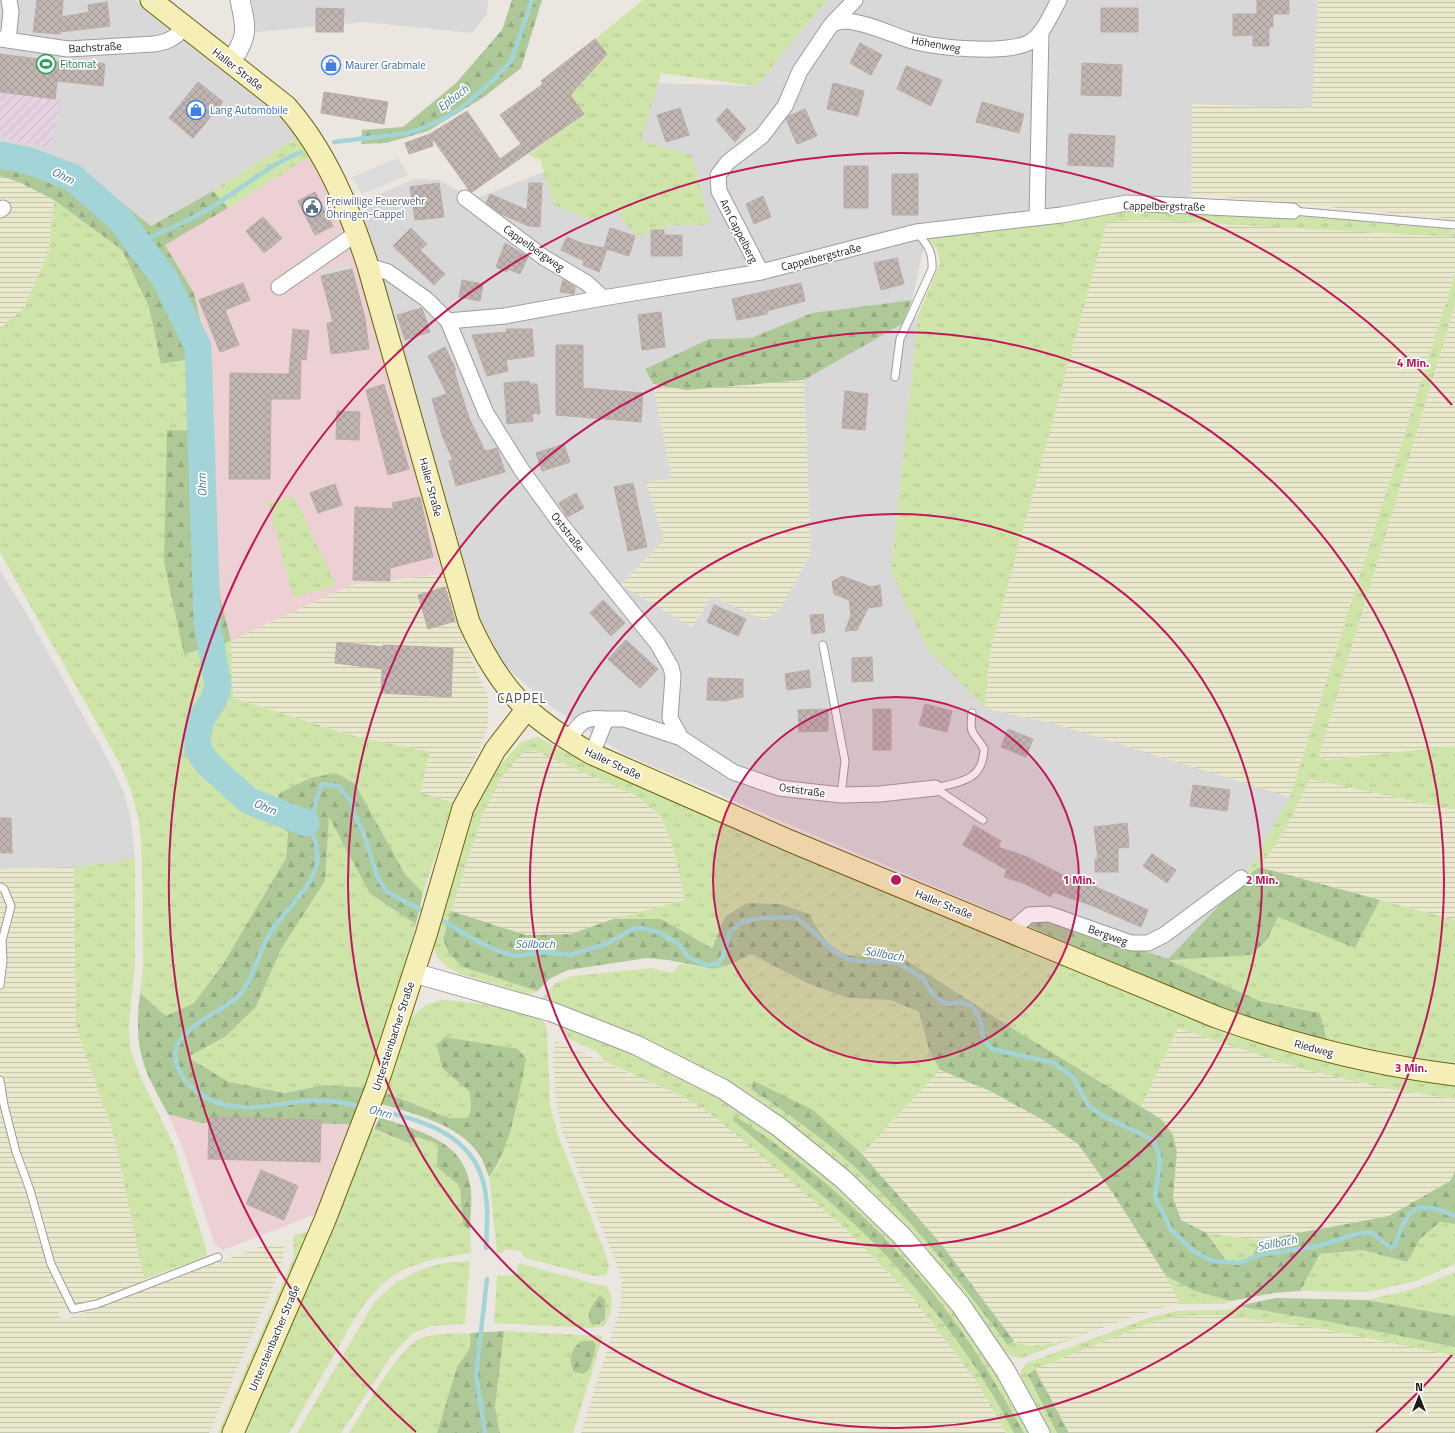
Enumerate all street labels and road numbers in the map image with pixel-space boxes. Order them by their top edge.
street label: Höhenweg [910,32,962,56]
street label: Bachstraße [68,38,122,56]
street label: Haller Straße [209,44,267,94]
street label: Am Cappelberg [716,196,762,266]
street label: Cappelbergstraße [1123,197,1206,215]
street label: Cappelbergweg [500,221,568,275]
street label: Cappelbergstraße [779,239,863,275]
street label: Haller Straße [415,456,447,519]
street label: Oststraße [547,509,589,556]
street label: Haller Straße [582,743,644,783]
street label: Oststraße [778,779,827,801]
street label: Haller Straße [913,885,976,923]
street label: Bergweg [1086,921,1130,949]
street label: Untersteinbacher Straße [368,979,418,1093]
street label: Riedweg [1293,1035,1336,1061]
street label: Untersteinbacher Straße [244,1282,304,1393]

